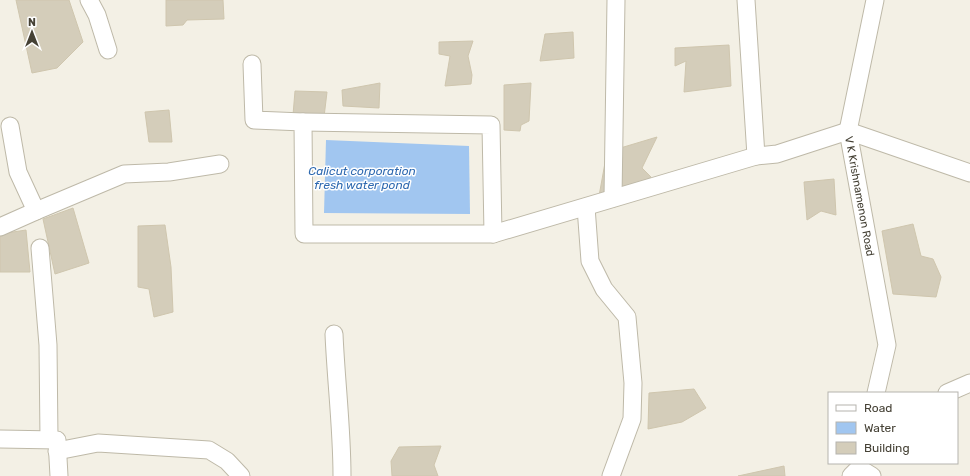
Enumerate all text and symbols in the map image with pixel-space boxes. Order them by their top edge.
north arrow [12,12,52,52]
text: N [28,16,36,29]
street label: V K Krishnamenon Road [842,135,877,257]
water label: Calicut corporation fresh water pond [308,164,416,192]
legend [828,392,958,464]
text: Road [864,401,892,415]
text: Water [864,421,896,435]
text: Building [864,441,910,455]

